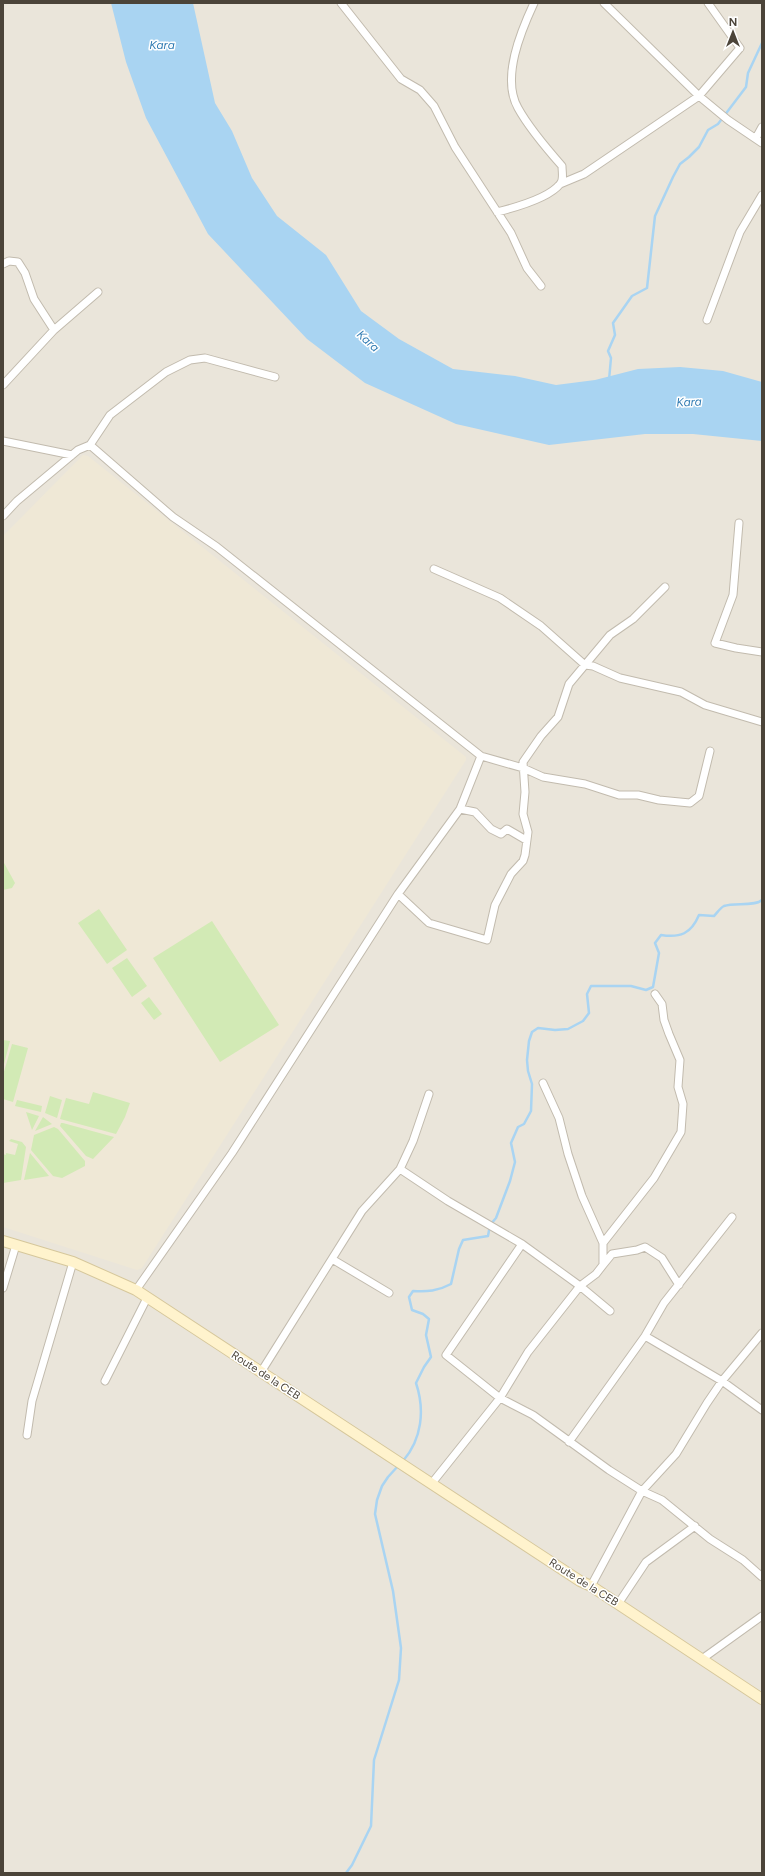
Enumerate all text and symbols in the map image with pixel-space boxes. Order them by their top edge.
north arrow [713,12,753,52]
text: N [729,16,737,29]
water label: Kara [149,38,175,52]
water label: Kara [354,327,382,355]
water label: Kara [676,395,702,409]
street label: Route de la CEB [229,1348,303,1403]
street label: Route de la CEB [547,1556,621,1609]

